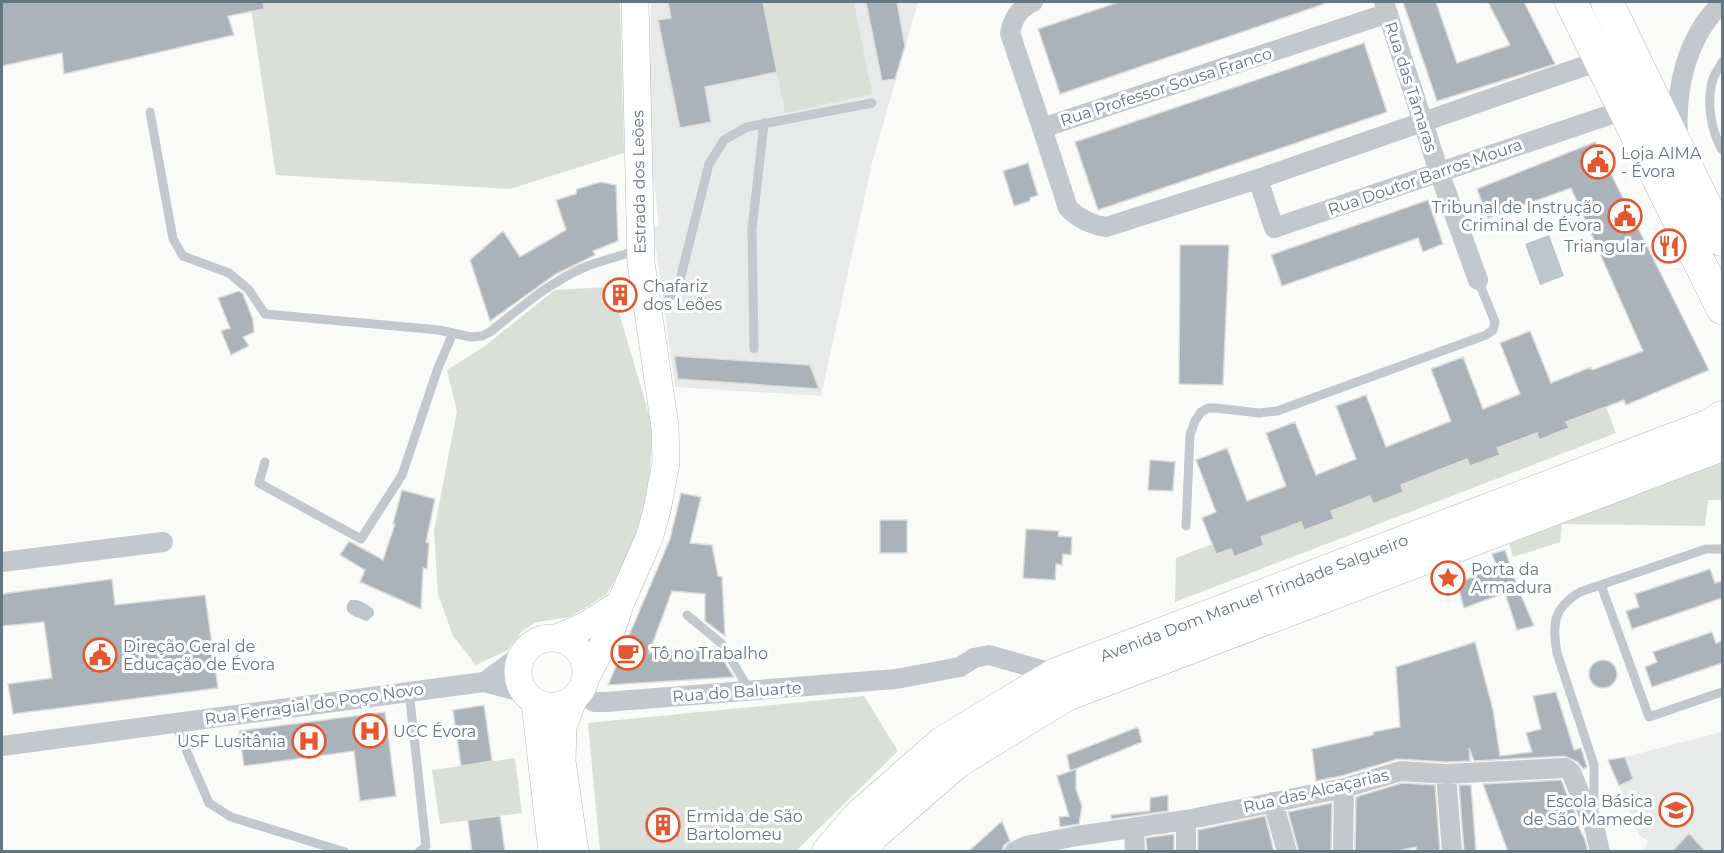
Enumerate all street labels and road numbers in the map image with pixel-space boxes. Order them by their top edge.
street label: Rua das Tâmaras [1381,19,1441,155]
street label: Rua Professor Sousa Franco [1058,44,1274,130]
street label: Estrada dos Leões [628,110,650,254]
street label: Rua Doutor Barros Moura [1325,135,1525,219]
street label: Avenida Dom Manuel Trindade Salgueiro [1097,530,1411,666]
street label: Rua do Baluarte [672,678,802,706]
street label: Rua Ferragial do Poço Novo [203,679,425,729]
street label: Rua das Alcaçarias [1241,765,1391,817]

